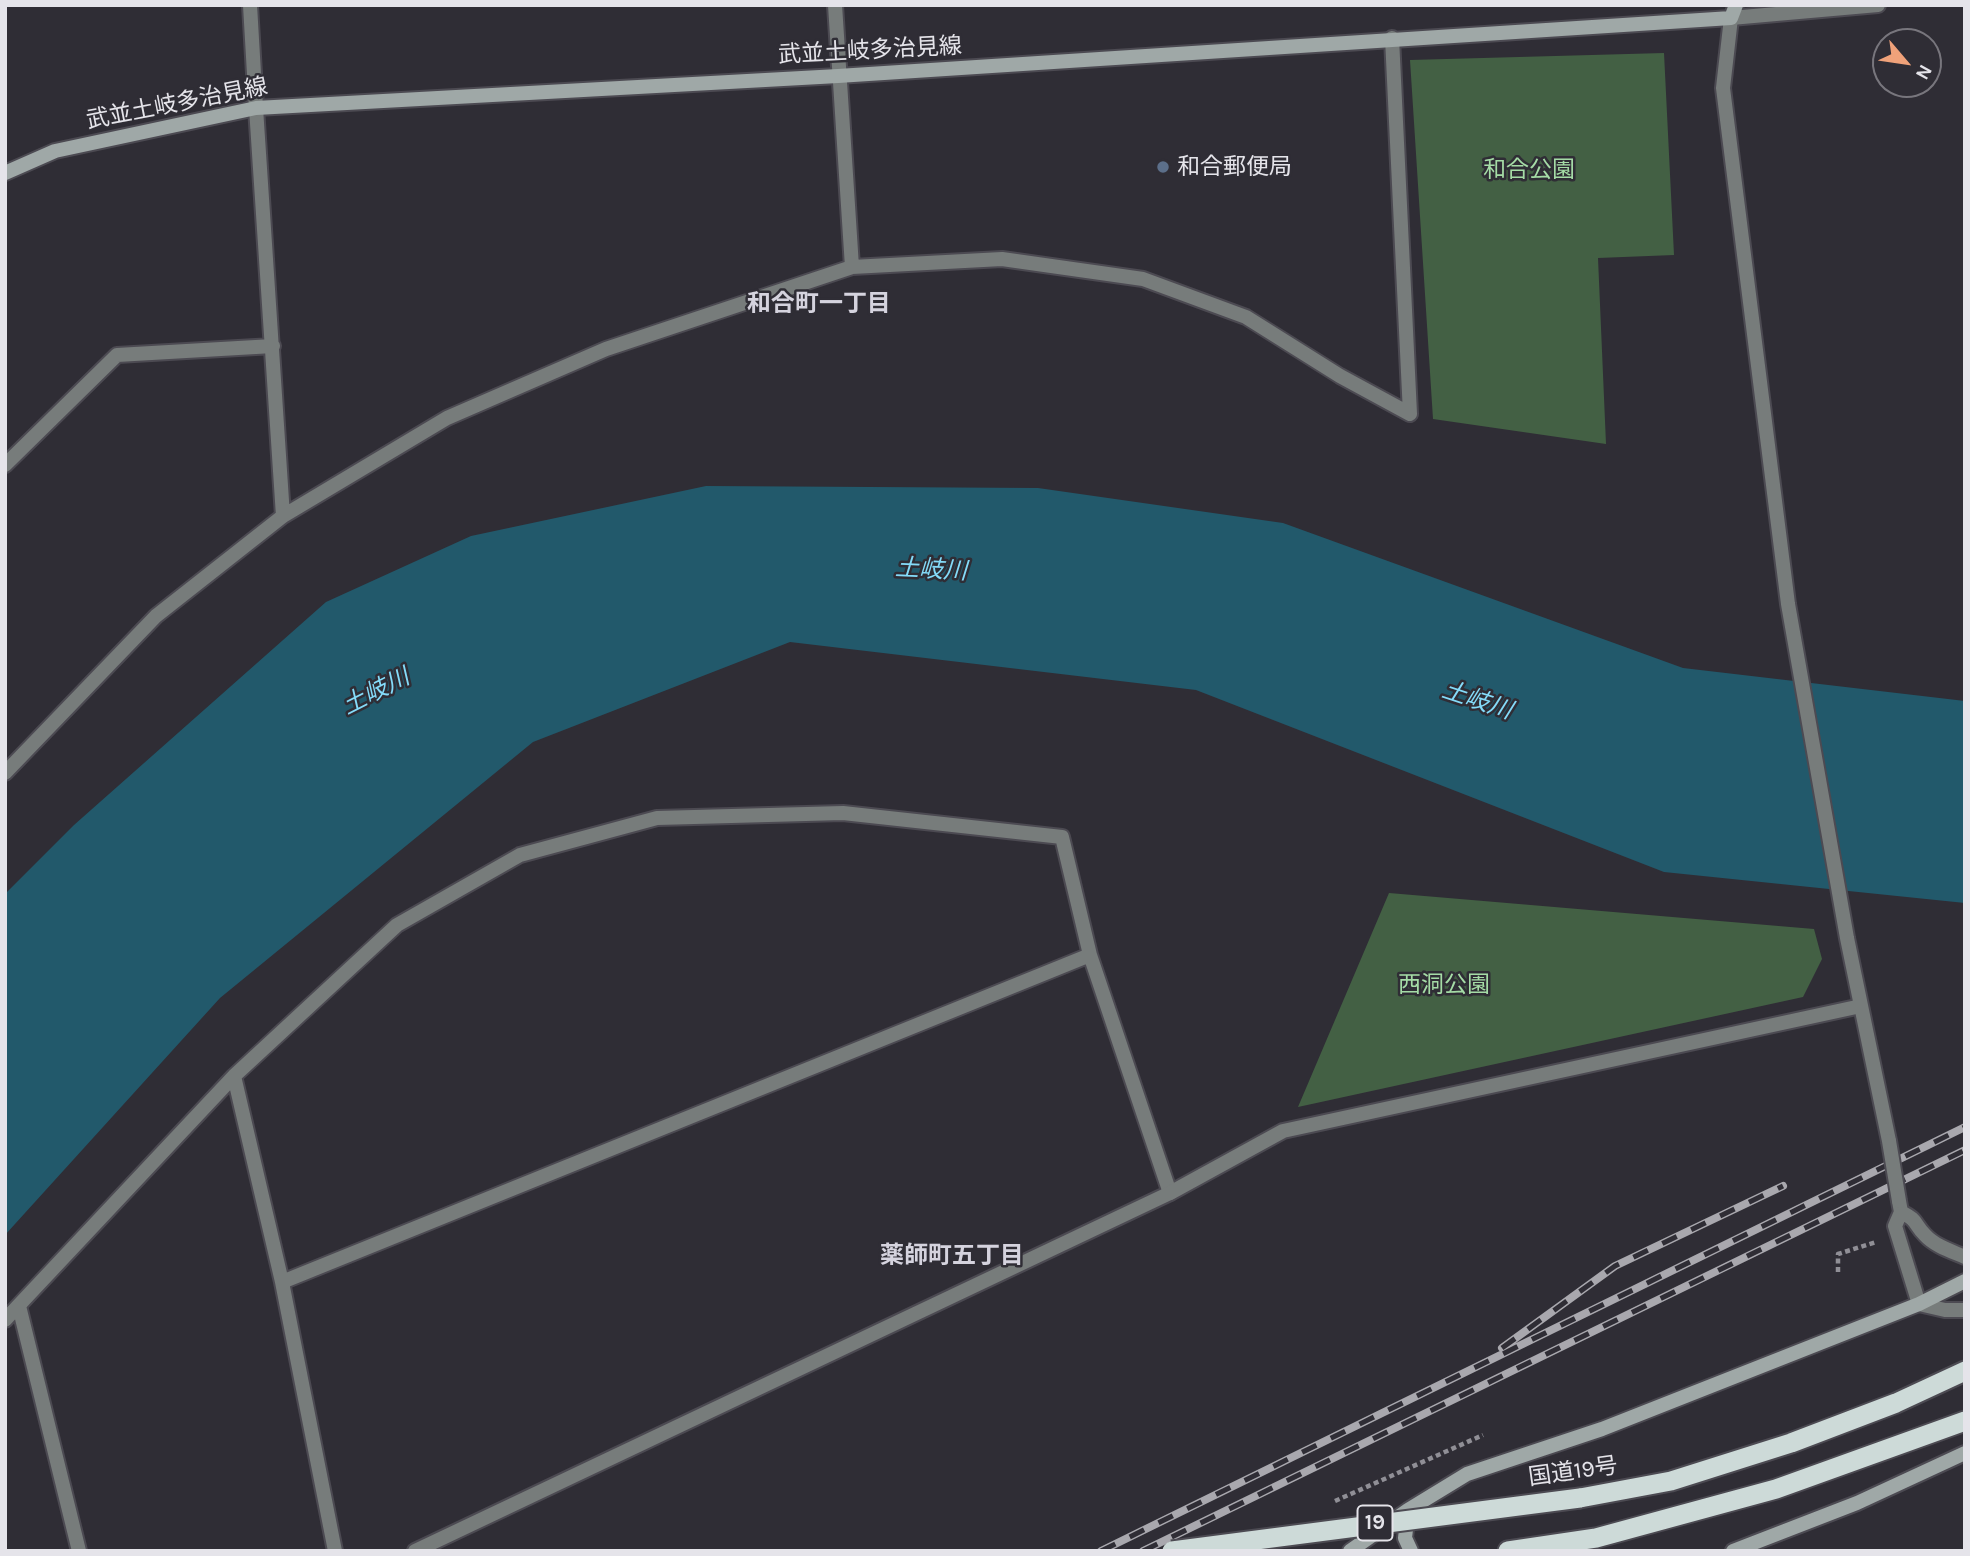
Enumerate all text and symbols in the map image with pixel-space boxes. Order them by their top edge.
north arrow [1872,28,1942,98]
street label: 武並土岐多治見線 [777,32,963,70]
text: N [1911,61,1937,84]
street label: 武並土岐多治見線 [84,73,270,135]
place label: 和合郵便局 [1177,153,1292,181]
park label: 和合公園 [1483,156,1575,184]
marker: 和合郵便局 [1155,159,1171,175]
district label: 和合町一丁目 [747,290,891,318]
water label: 土岐川 [894,554,968,586]
water label: 土岐川 [337,663,415,721]
water label: 土岐川 [1438,676,1516,726]
park label: 西洞公園 [1398,971,1490,999]
district label: 薬師町五丁目 [880,1242,1024,1270]
street label: 国道19号 [1527,1452,1619,1492]
road number: 19 [1358,1506,1392,1540]

